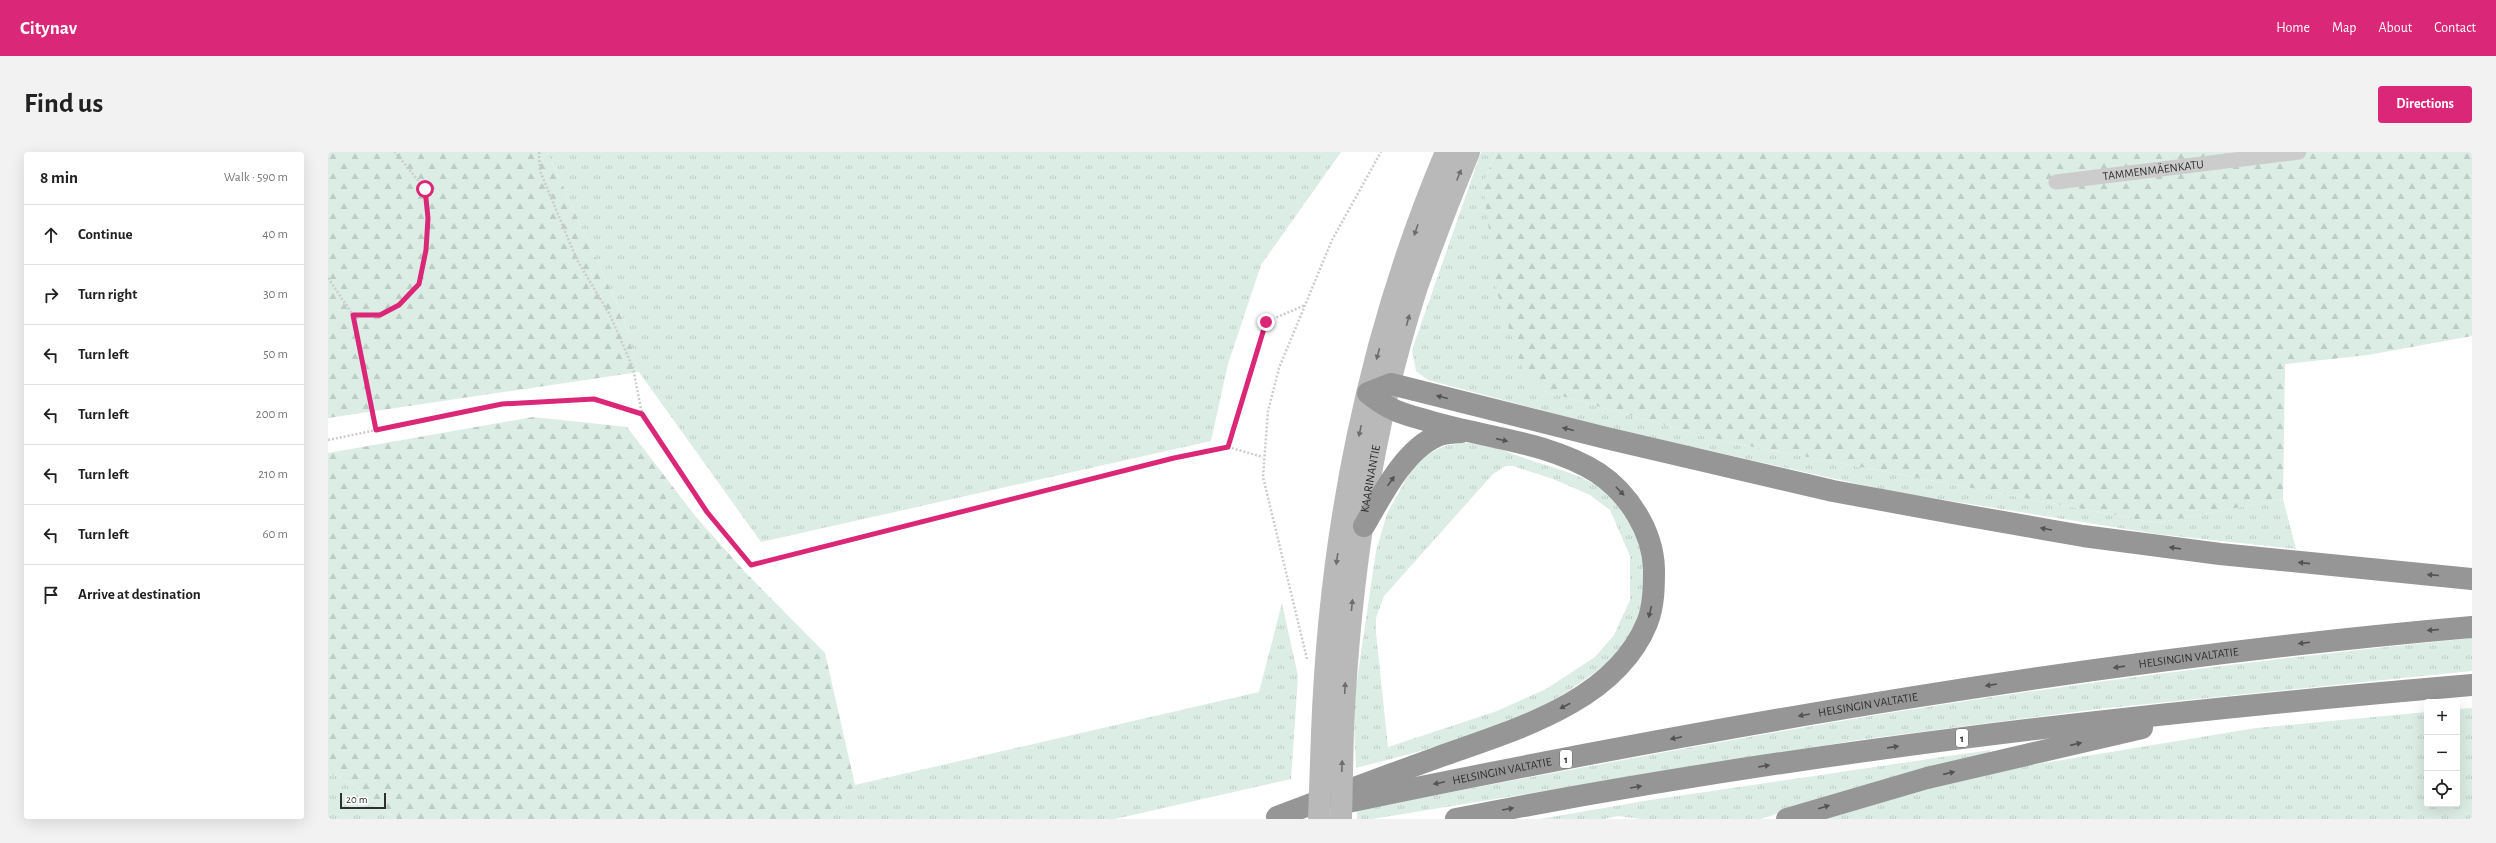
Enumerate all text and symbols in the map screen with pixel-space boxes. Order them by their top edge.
text: Citynav [20,19,77,38]
text: Home [2276,21,2310,35]
text: Map [2332,21,2356,35]
text: About [2378,21,2412,35]
text: Contact [2434,21,2476,35]
button: Directions [2378,86,2472,123]
text: Find us [24,90,103,118]
street label: TAMMENMÄENKATU [2102,158,2204,182]
text: 8 min [40,169,78,186]
one-way arrow [1456,170,1462,181]
text: Walk · 590 m [224,171,288,184]
route start [416,180,434,198]
icon: ahead [40,224,62,246]
one-way arrow [1413,224,1419,236]
text: Continue [78,227,133,242]
text: 40 m [262,228,288,241]
icon: right [40,284,62,306]
text: Turn right [78,287,137,302]
text: 30 m [263,288,288,301]
route end [1257,313,1275,331]
one-way arrow [1406,313,1412,326]
icon: left [40,344,62,366]
text: Turn left [78,347,129,362]
text: 50 m [263,348,288,361]
one-way arrow [1375,348,1381,360]
one-way arrow [1436,394,1448,400]
icon: left [40,404,62,426]
text: Turn left [78,407,129,422]
text: 200 m [256,408,288,421]
one-way arrow [1356,425,1362,437]
one-way arrow [1562,426,1574,432]
one-way arrow [1496,437,1508,443]
street label: KAARINANTIE [1358,444,1382,513]
icon: left [40,464,62,486]
text: Turn left [78,467,129,482]
text: 210 m [258,468,288,481]
one-way arrow [1387,475,1395,486]
one-way arrow [1615,486,1624,496]
icon: left [40,524,62,546]
one-way arrow [2040,526,2052,532]
text: Turn left [78,527,129,542]
text: 60 m [262,528,288,541]
one-way arrow [2169,545,2181,551]
one-way arrow [1334,553,1340,565]
one-way arrow [2298,559,2310,566]
one-way arrow [2427,572,2439,579]
icon: arrive [40,584,62,606]
text: Arrive at destination [78,587,201,602]
one-way arrow [1349,599,1356,611]
one-way arrow [1647,606,1653,618]
one-way arrow [2427,627,2439,634]
one-way arrow [2298,640,2310,646]
street label: HELSINGIN VALTATIE [2138,645,2239,670]
one-way arrow [2113,664,2125,670]
one-way arrow [1342,681,1348,694]
one-way arrow [1984,682,1997,688]
street label: HELSINGIN VALTATIE [1817,690,1919,719]
map controls [2424,699,2460,807]
button: + [2424,699,2460,735]
one-way arrow [1559,702,1571,709]
one-way arrow [1798,712,1810,718]
road number: 1 [1956,729,1968,747]
one-way arrow [1670,735,1682,741]
button: − [2424,735,2460,771]
one-way arrow [2070,740,2082,746]
one-way arrow [1887,744,1899,750]
road number: 1 [1560,750,1572,768]
street label: HELSINGIN VALTATIE [1451,755,1553,787]
one-way arrow [1338,760,1345,772]
one-way arrow [1758,763,1770,769]
one-way arrow [1943,769,1955,775]
button: locate [2424,771,2460,807]
one-way arrow [1432,781,1445,787]
one-way arrow [1630,783,1642,789]
scale bar [340,791,386,810]
text: 20 m [346,794,367,805]
one-way arrow [1818,804,1830,810]
one-way arrow [1502,806,1514,812]

